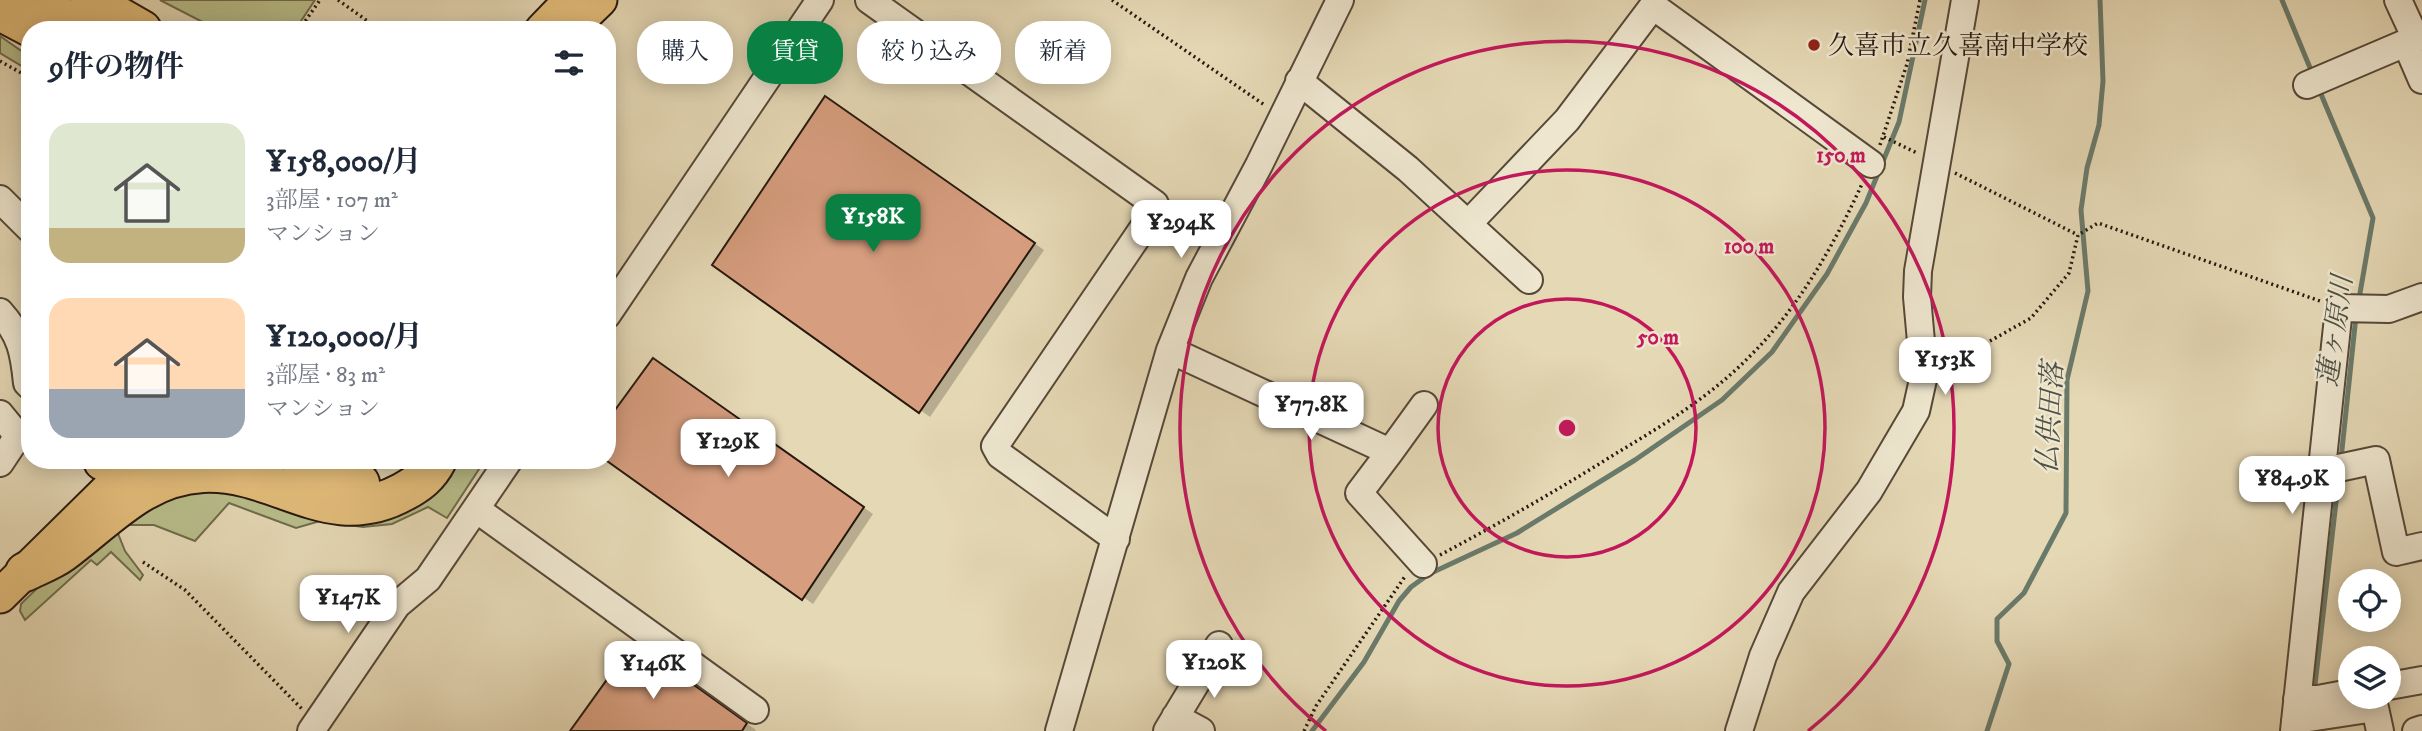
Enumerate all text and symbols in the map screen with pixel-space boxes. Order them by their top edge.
chip: 購入 [637,21,733,84]
chip: 賃貸 [747,21,843,84]
chip: 絞り込み [857,21,1001,84]
chip: 新着 [1015,21,1111,84]
place label: 久喜市立久喜南中学校 [1828,30,2088,63]
marker: 久喜市立久喜南中学校 [1806,37,1822,53]
icon: filters [550,44,588,82]
text: 9件の物件 [49,49,184,86]
text: 150 m [1816,143,1866,169]
text: ¥158,000/月 [266,144,421,181]
icon: home [105,151,189,235]
text: 3部屋 · 107 m² [266,186,398,215]
pin: ¥158K [824,194,922,254]
pin: ¥294K [1132,201,1230,260]
text: ¥158K [842,202,904,231]
text: ¥294K [1147,208,1215,237]
text: マンション [266,220,380,249]
text: 100 m [1724,234,1774,260]
water label: 蓮ヶ原川 [2310,270,2361,389]
text: ¥120,000/月 [266,319,423,356]
text: 50 m [1636,325,1679,351]
icon: home [105,326,189,410]
pin: ¥153K [1896,338,1994,397]
text: ¥153K [1915,345,1975,374]
water label: 仏供田落 [2030,357,2071,475]
text: 3部屋 · 83 m² [266,361,385,390]
pin: ¥77.8K [1254,382,1368,442]
text: ¥77.8K [1275,390,1347,419]
text: マンション [266,395,380,424]
centre of rings [1555,416,1579,440]
pin: ¥129K [679,420,777,479]
text: ¥129K [697,427,759,456]
pin: ¥84.9K [2235,456,2349,516]
text: ¥84.9K [2255,464,2329,493]
map controls [2338,569,2401,709]
button: locate [2338,569,2401,632]
pin: ¥147K [299,576,397,635]
text: ¥147K [316,583,380,612]
pin: ¥120K [1165,640,1263,700]
pin: ¥146K [604,642,702,701]
button: layers [2338,646,2401,709]
text: ¥120K [1182,648,1246,677]
text: ¥146K [620,649,686,678]

